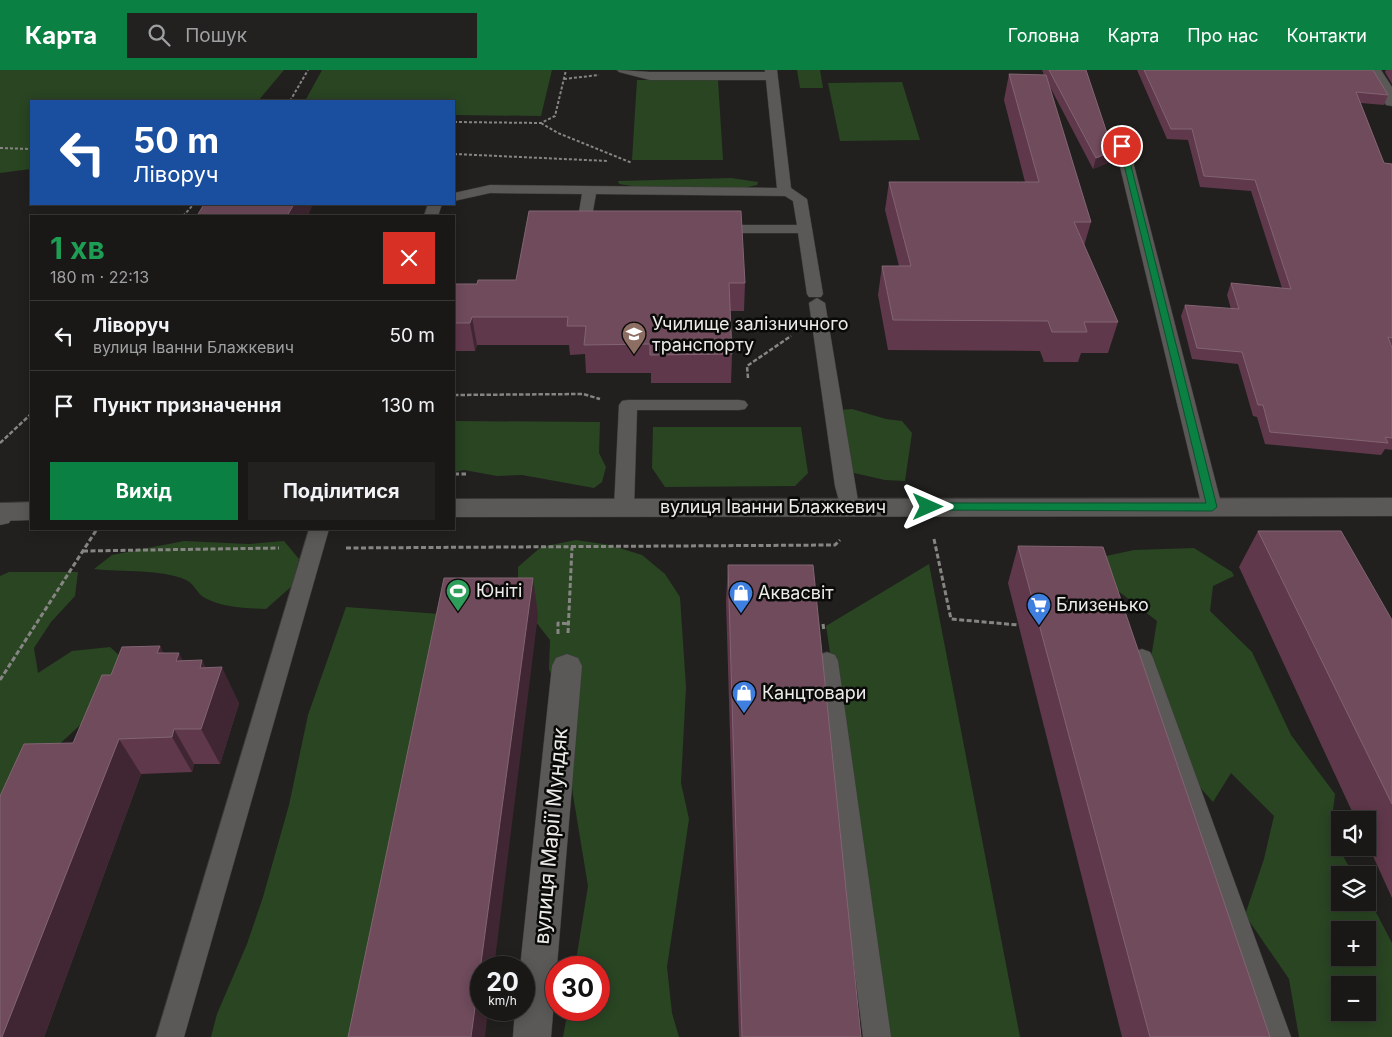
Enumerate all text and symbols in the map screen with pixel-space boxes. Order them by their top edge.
search box [127,13,477,58]
text: Карта [25,21,97,50]
icon: search [145,21,173,49]
text: Пошук [185,24,247,47]
text: Головна [1008,25,1080,46]
text: Карта [1108,25,1159,46]
text: Про нас [1187,25,1259,46]
text: Контакти [1287,25,1367,46]
text: 50 m [133,119,219,161]
icon: left [50,120,115,185]
pin [1101,125,1143,167]
icon: arrive [1108,132,1136,160]
text: Ліворуч [133,161,218,187]
text: 1 хв [50,230,105,266]
button: close [383,232,435,284]
text: 180 m · 22:13 [50,267,149,287]
place label: Училище залізничного транспорту [652,313,849,355]
text: Ліворуч [93,314,169,337]
school or university icon: Училище залізничного транспорту [621,321,647,355]
icon: left [50,322,78,350]
text: 50 m [389,324,435,347]
text: вулиця Іванни Блажкевич [93,337,294,357]
icon: arrive [50,392,78,420]
text: Пункт призначення [93,394,281,417]
text: 130 m [382,394,435,417]
button: Вихід [50,462,238,520]
button: Поділитися [248,462,435,520]
position arrow [901,480,953,532]
street label: вулиця Іванни Блажкевич [660,496,886,517]
sports icon: Юніті [445,578,471,612]
place label: Юніті [476,580,522,601]
shop icon: Аквасвіт [728,580,754,614]
place label: Аквасвіт [758,582,834,603]
supermarket icon: Близенько [1026,592,1052,626]
place label: Близенько [1056,594,1149,615]
shop icon: Канцтовари [731,680,757,714]
place label: Канцтовари [762,682,866,703]
street label: вулиця Марії Мундяк [529,726,572,945]
map controls [1331,811,1376,1021]
button: sound [1331,811,1376,856]
button: layers [1331,866,1376,911]
button: + [1331,921,1376,966]
speed limit sign: 30 [545,956,610,1021]
text: 20 [486,967,519,997]
button: − [1331,976,1376,1021]
text: km/h [488,993,517,1008]

